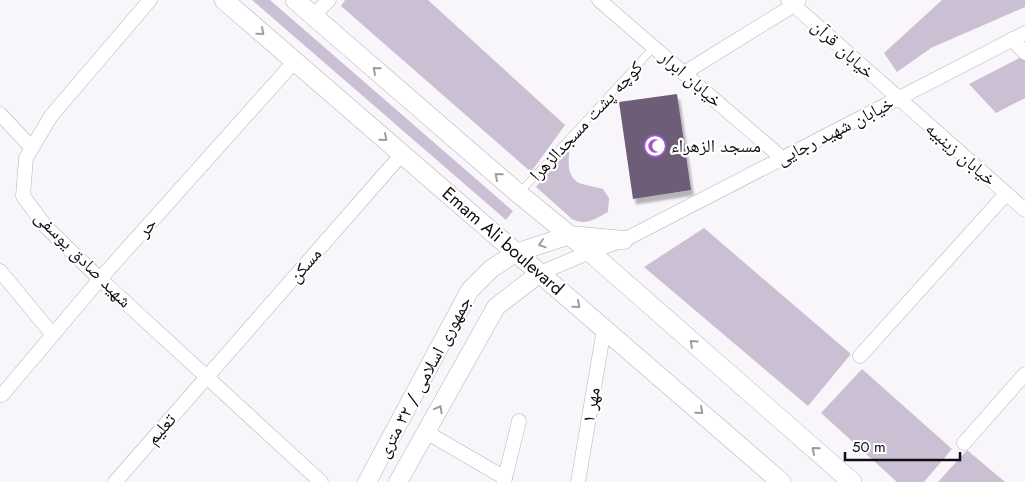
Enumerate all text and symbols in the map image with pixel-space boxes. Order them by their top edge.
street label: خیابان قرآن [805,13,881,85]
one-way arrow [255,26,264,35]
street label: خیابان ابرار [653,44,728,114]
street label: کوچه پشت مسجدالزهرا [523,55,649,187]
one-way arrow [372,67,381,76]
street label: خیابان شهید رجایی [772,90,898,172]
street label: خیابان زینبیه [920,116,1002,192]
one-way arrow [378,132,387,141]
place label: مسجد الزهراء [671,133,761,159]
mosque icon: مسجد الزهراء [643,134,667,158]
one-way arrow [495,173,504,182]
street label: Emam Ali boulevard [436,181,570,301]
street label: شهید صادق یوسفی [29,205,137,313]
street label: حر [130,211,163,243]
one-way arrow [539,238,547,248]
street label: مسکن [282,242,328,288]
street label: جمهوری اسلامی / ۳۲ متری [370,291,478,463]
one-way arrow [571,299,580,308]
one-way arrow [690,339,699,348]
street label: مهر ۱ [575,385,607,425]
one-way arrow [432,405,442,414]
one-way arrow [694,406,703,415]
street label: تعلیم [140,408,182,450]
scale bar [845,430,960,462]
text: 50 m [852,436,886,458]
one-way arrow [812,447,821,456]

